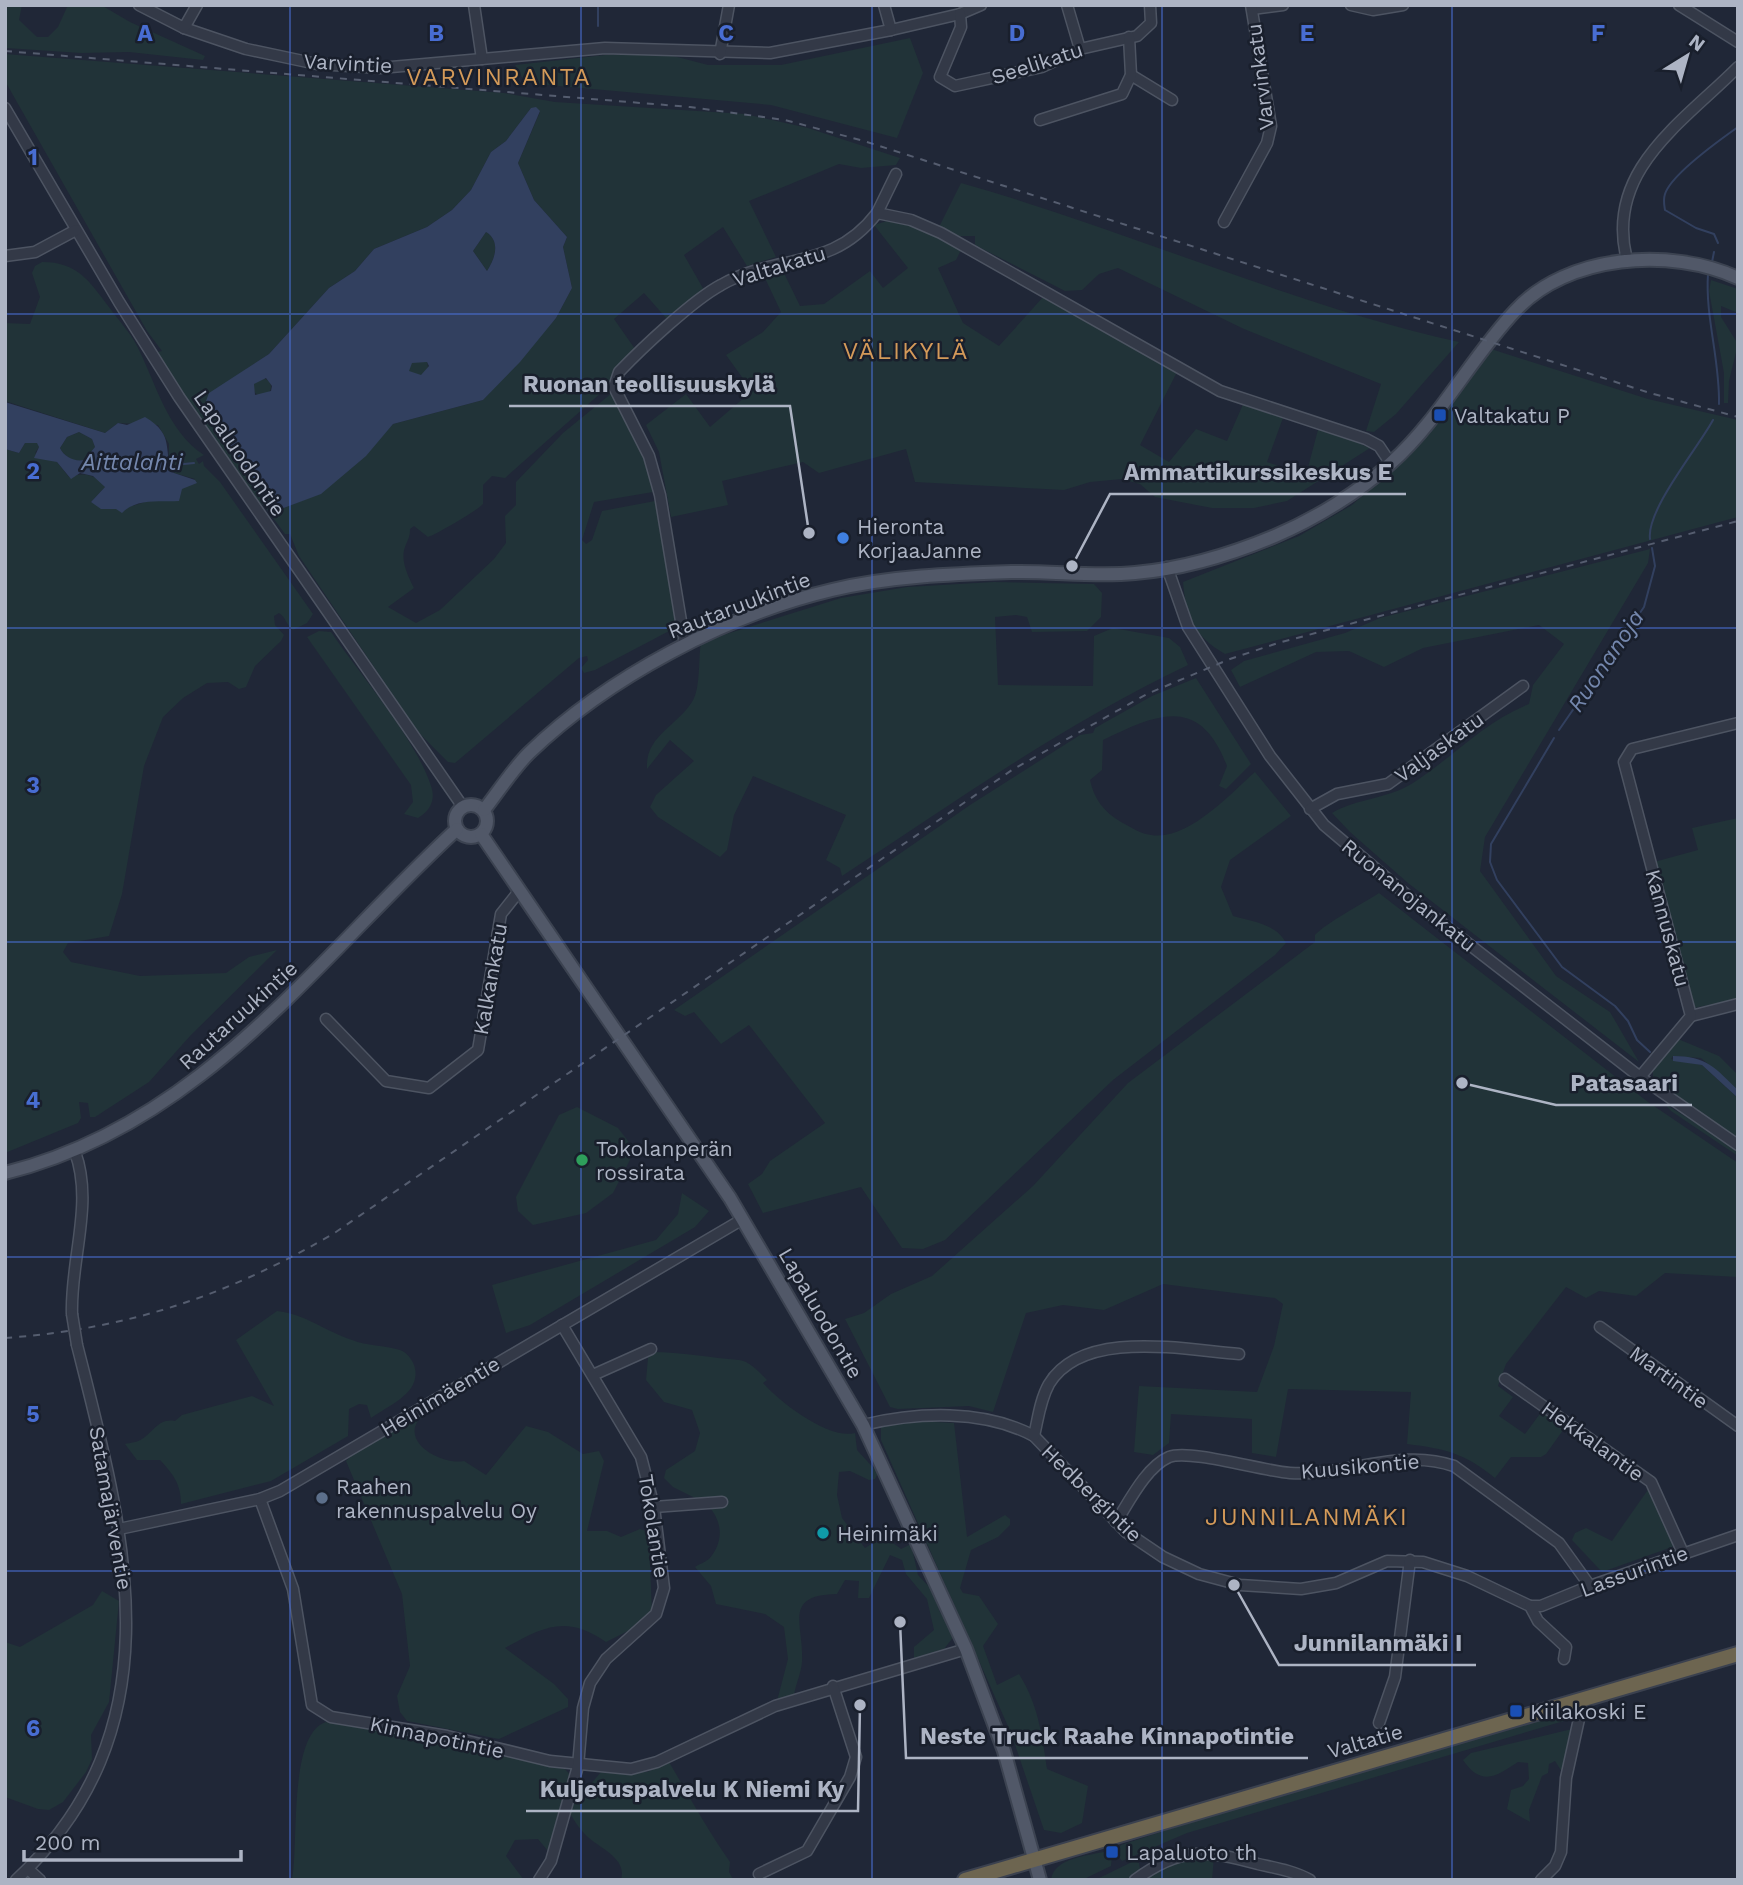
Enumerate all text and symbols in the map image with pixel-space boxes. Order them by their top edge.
text: A [137,20,153,47]
text: B [428,20,444,47]
text: C [718,20,734,47]
text: D [1009,20,1025,47]
text: E [1300,20,1314,47]
text: F [1591,20,1605,47]
north arrow [1652,21,1722,91]
street label: Varvinkatu [1241,22,1279,132]
text: N [1684,29,1709,56]
street label: Seelikatu [988,36,1086,90]
street label: Varvintie [303,48,393,78]
district label: VARVINRANTA [406,63,592,91]
text: 1 [28,144,38,171]
street label: Valtakatu [730,240,828,292]
district label: VÄLIKYLÄ [843,337,969,365]
callout: Ruonan teollisuuskylä [509,362,790,406]
text: Ruonan teollisuuskylä [523,371,776,398]
street label: Lapaluodontie [189,385,291,521]
place label: Valtakatu P [1454,403,1570,428]
marker: Valtakatu P [1432,407,1448,423]
water label: Aittalahti [80,449,184,476]
callout: Ammattikurssikeskus E [1110,450,1406,494]
text: 2 [26,458,40,485]
text: Ammattikurssikeskus E [1124,459,1392,486]
place label: Hieronta KorjaaJanne [857,514,982,563]
marker: Hieronta KorjaaJanne [835,530,851,546]
street label: Rautaruukintie [664,566,814,644]
water label: Ruonanoja [1562,605,1650,717]
street label: Valjaskatu [1390,706,1488,788]
text: 3 [26,772,40,799]
street label: Ruonanojankatu [1337,833,1481,957]
street label: Kannuskatu [1640,867,1696,989]
street label: Kalkankatu [468,921,512,1037]
street label: Rautaruukintie [174,955,302,1075]
callout: Patasaari [1556,1061,1692,1105]
text: Patasaari [1570,1070,1678,1097]
text: 4 [26,1087,41,1114]
place label: Tokolanperän rossirata [596,1136,733,1185]
marker: Tokolanperän rossirata [574,1152,590,1168]
street label: Lapaluodontie [774,1243,868,1383]
street label: Martintie [1625,1340,1713,1414]
street label: Heinimäentie [376,1351,504,1441]
street label: Hekkalantie [1537,1395,1649,1487]
text: 5 [26,1401,40,1428]
street label: Satamajärventie [84,1424,138,1592]
street label: Hedbergintie [1037,1439,1147,1547]
street label: Kuusikontie [1299,1448,1421,1484]
street label: Tokolantie [633,1472,675,1580]
place label: Raahen rakennuspalvelu Oy [336,1474,537,1523]
marker: Raahen rakennuspalvelu Oy [314,1490,330,1506]
district label: JUNNILANMÄKI [1205,1503,1409,1531]
place label: Heinimäki [837,1521,938,1546]
marker: Heinimäki [815,1525,831,1541]
street label: Lassurintie [1577,1540,1691,1602]
callout: Junnilanmäki I [1279,1621,1476,1665]
text: Junnilanmäki I [1294,1630,1462,1657]
place label: Kiilakoski E [1530,1699,1647,1724]
marker: Kiilakoski E [1508,1703,1524,1719]
street label: Kinnapotintie [368,1711,506,1763]
callout: Neste Truck Raahe Kinnapotintie [906,1714,1308,1758]
text: 6 [26,1715,40,1742]
street label: Valtatie [1325,1718,1405,1764]
text: Neste Truck Raahe Kinnapotintie [920,1723,1294,1750]
callout: Kuljetuspalvelu K Niemi Ky [526,1767,858,1811]
text: Kuljetuspalvelu K Niemi Ky [540,1776,844,1803]
scale bar [24,1818,242,1862]
text: 200 m [35,1830,101,1855]
place label: Lapaluoto th [1126,1840,1257,1865]
marker: Lapaluoto th [1104,1844,1120,1860]

